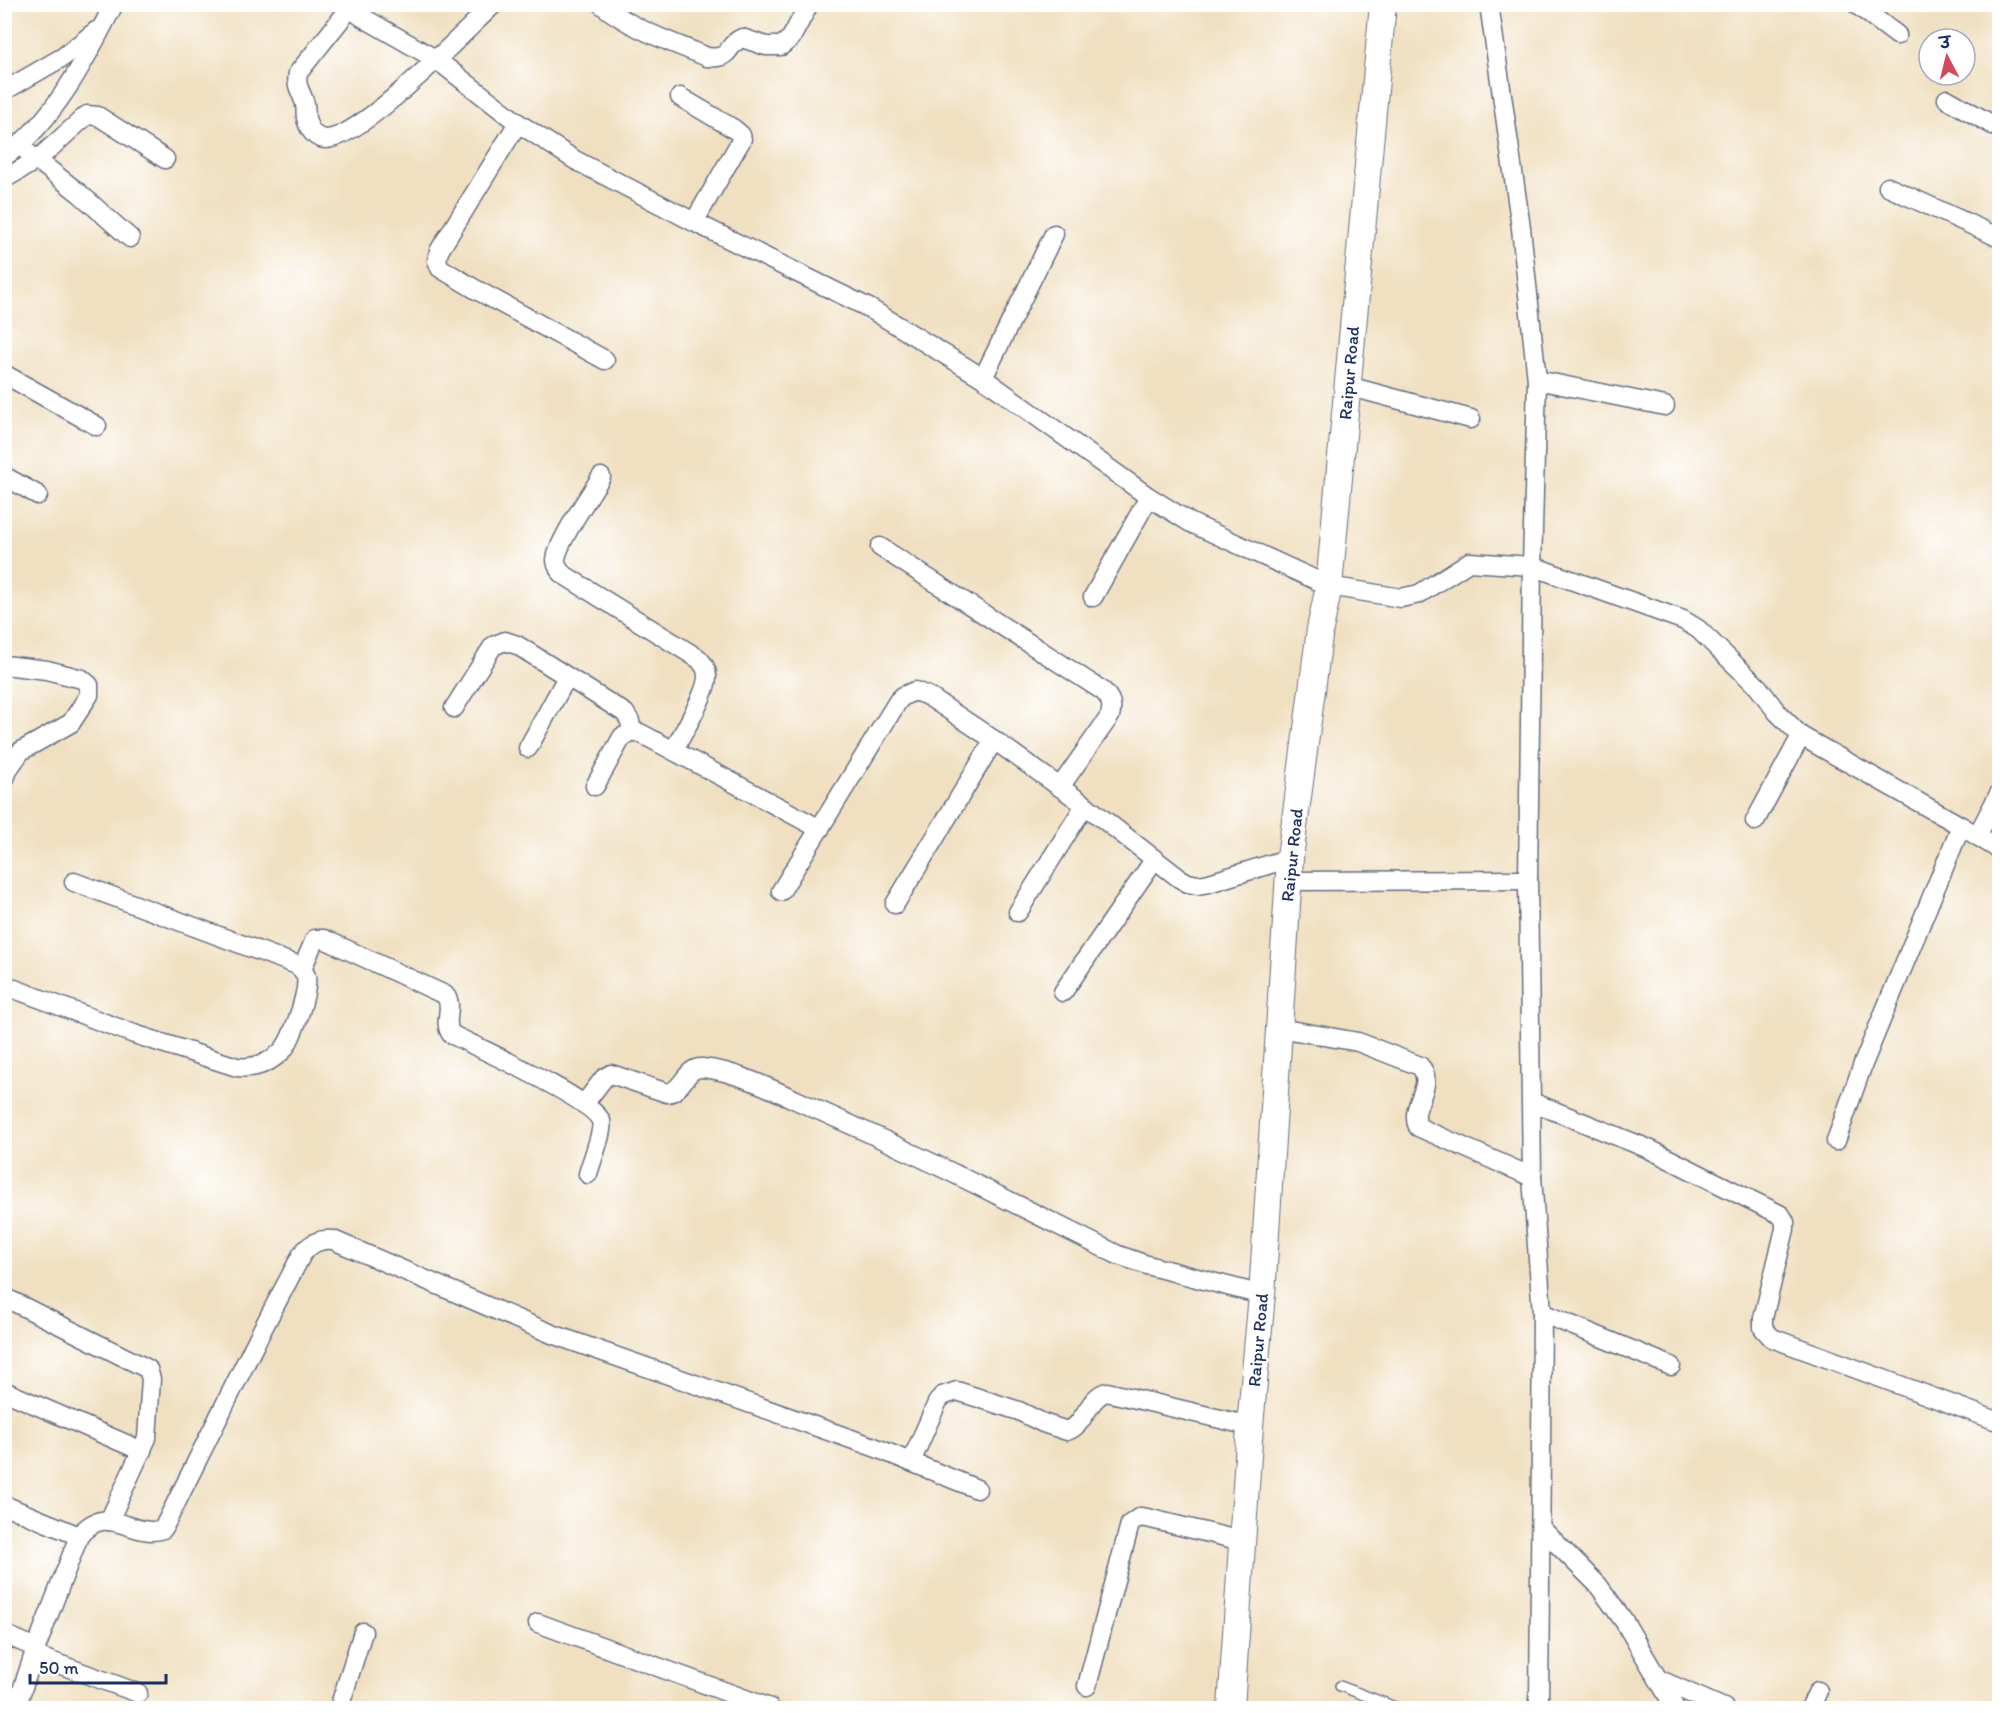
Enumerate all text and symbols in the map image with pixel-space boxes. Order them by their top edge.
north arrow [1917,27,1977,87]
text: उ [1937,32,1953,53]
street label: Raipur Road [1334,325,1364,421]
street label: Raipur Road [1276,807,1308,903]
street label: Raipur Road [1243,1292,1273,1388]
scale bar [30,1647,166,1685]
text: 50 m [39,1657,79,1679]

